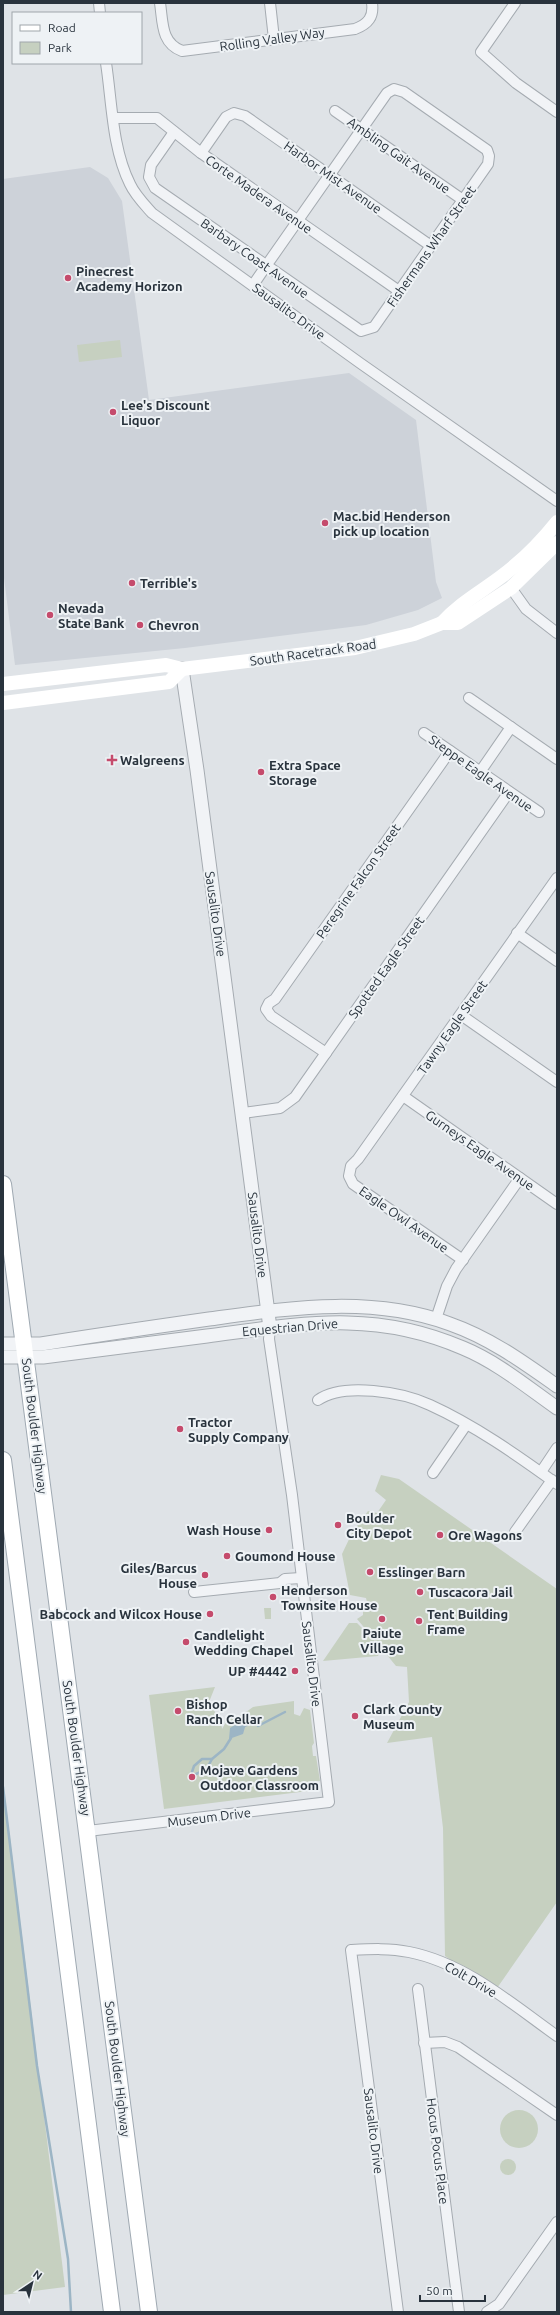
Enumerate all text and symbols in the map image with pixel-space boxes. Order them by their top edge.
legend [12,12,142,64]
text: Road [48,21,76,34]
street label: Rolling Valley Way [218,25,326,53]
text: Park [48,41,72,54]
street label: Ambling Gait Avenue [345,114,453,196]
street label: Harbor Mist Avenue [282,138,384,216]
street label: Corte Madera Avenue [203,152,315,236]
street label: Fishermans Wharf Street [384,183,478,309]
street label: Barbary Coast Avenue [198,215,312,301]
place label: Pinecrest Academy Horizon [76,264,183,293]
marker: Pinecrest Academy Horizon [63,273,73,283]
street label: Sausalito Drive [250,280,328,342]
place label: Lee's Discount Liquor [121,398,210,427]
marker: Lee's Discount Liquor [108,407,118,417]
place label: Mac.bid Henderson pick up location [333,509,450,538]
marker: Mac.bid Henderson pick up location [320,518,330,528]
place label: Terrible's [140,576,197,590]
marker: Terrible's [127,578,137,588]
place label: Nevada State Bank [58,601,125,630]
marker: Nevada State Bank [45,610,55,620]
place label: Chevron [148,618,199,632]
marker: Chevron [135,620,145,630]
street label: South Racetrack Road [249,636,377,668]
street label: Steppe Eagle Avenue [427,732,535,814]
place label: Walgreens [120,753,185,767]
marker: Walgreens [107,755,117,765]
place label: Extra Space Storage [269,758,341,787]
marker: Extra Space Storage [256,767,266,777]
street label: Peregrine Falcon Street [313,821,403,941]
street label: Sausalito Drive [203,870,229,958]
street label: Spotted Eagle Street [345,913,427,1021]
street label: Tawny Eagle Street [414,977,490,1077]
street label: Gurneys Eagle Avenue [423,1107,537,1193]
street label: Eagle Owl Avenue [357,1183,451,1255]
street label: Sausalito Drive [246,1191,270,1279]
street label: Equestrian Drive [242,1316,338,1338]
street label: South Boulder Highway [20,1357,50,1495]
place label: Tractor Supply Company [188,1415,289,1444]
marker: Tractor Supply Company [175,1424,185,1434]
place label: Boulder City Depot [346,1511,412,1540]
marker: Boulder City Depot [333,1520,343,1530]
place label: Wash House [187,1523,261,1537]
marker: Wash House [264,1525,274,1535]
place label: Ore Wagons [448,1528,522,1542]
marker: Ore Wagons [435,1530,445,1540]
place label: Goumond House [235,1549,335,1563]
marker: Goumond House [222,1551,232,1561]
place label: Giles/Barcus House [120,1561,197,1590]
place label: Esslinger Barn [378,1565,465,1579]
marker: Esslinger Barn [365,1567,375,1577]
marker: Giles/Barcus House [200,1570,210,1580]
place label: Henderson Townsite House [281,1583,378,1612]
place label: Tuscacora Jail [428,1585,513,1599]
marker: Tuscacora Jail [415,1587,425,1597]
marker: Henderson Townsite House [268,1592,278,1602]
place label: Babcock and Wilcox House [40,1607,202,1621]
place label: Tent Building Frame [427,1607,508,1636]
marker: Babcock and Wilcox House [205,1609,215,1619]
marker: Paiute Village [377,1614,387,1624]
marker: Tent Building Frame [414,1616,424,1626]
street label: Sausalito Drive [300,1620,324,1708]
place label: Paiute Village [360,1626,404,1655]
place label: Candlelight Wedding Chapel [194,1628,293,1657]
marker: Candlelight Wedding Chapel [181,1637,191,1647]
place label: UP #4442 [228,1664,287,1678]
marker: UP #4442 [290,1666,300,1676]
street label: South Boulder Highway [61,1679,93,1817]
place label: Bishop Ranch Cellar [186,1697,263,1726]
place label: Clark County Museum [363,1702,442,1731]
marker: Bishop Ranch Cellar [173,1706,183,1716]
marker: Clark County Museum [350,1711,360,1721]
place label: Mojave Gardens Outdoor Classroom [200,1763,319,1792]
marker: Mojave Gardens Outdoor Classroom [187,1772,197,1782]
street label: Museum Drive [167,1805,251,1829]
street label: Colt Drive [442,1958,500,2000]
street label: South Boulder Highway [103,2000,133,2138]
street label: Sausalito Drive [362,2087,386,2175]
street label: Hocus Pocus Place [425,2097,451,2205]
north arrow [12,2263,52,2303]
text: N [31,2268,45,2282]
scale bar [420,2277,485,2303]
text: 50 m [426,2284,453,2297]

